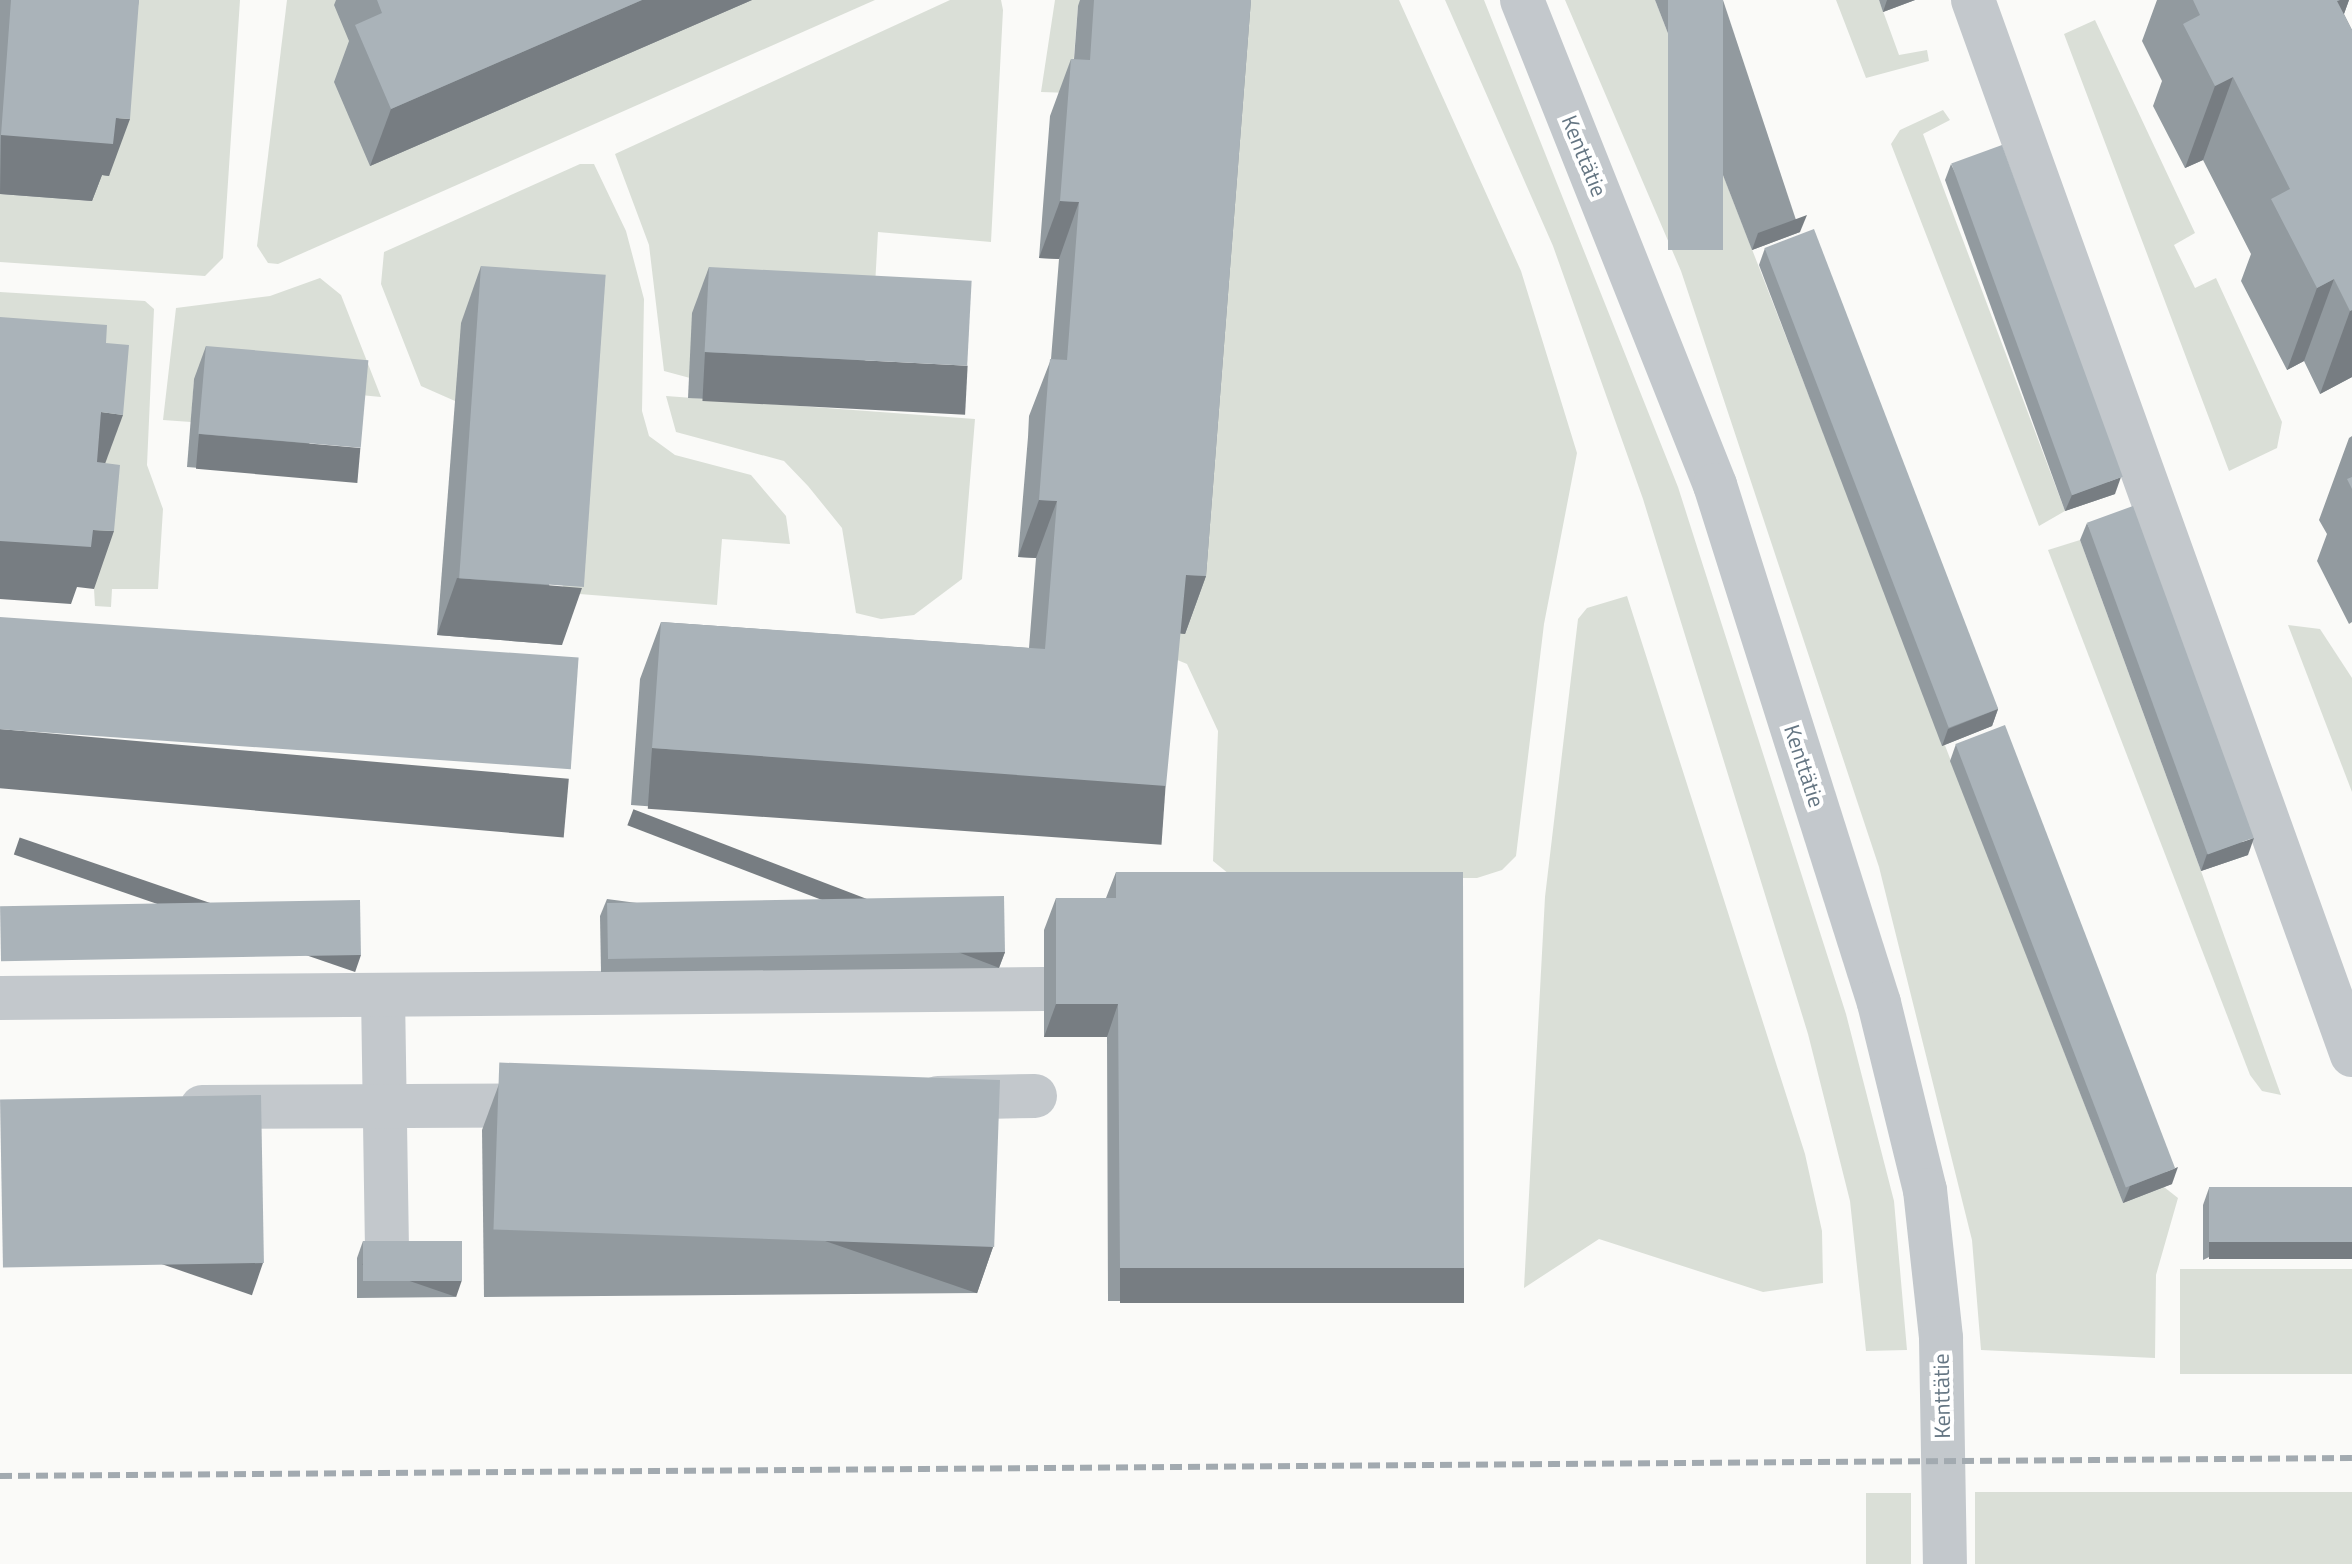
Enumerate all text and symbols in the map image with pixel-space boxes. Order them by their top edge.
street label: Kenttätie [1556,112,1612,200]
street label: Kenttätie [1778,721,1830,811]
street label: Kenttätie [1928,1353,1956,1439]

